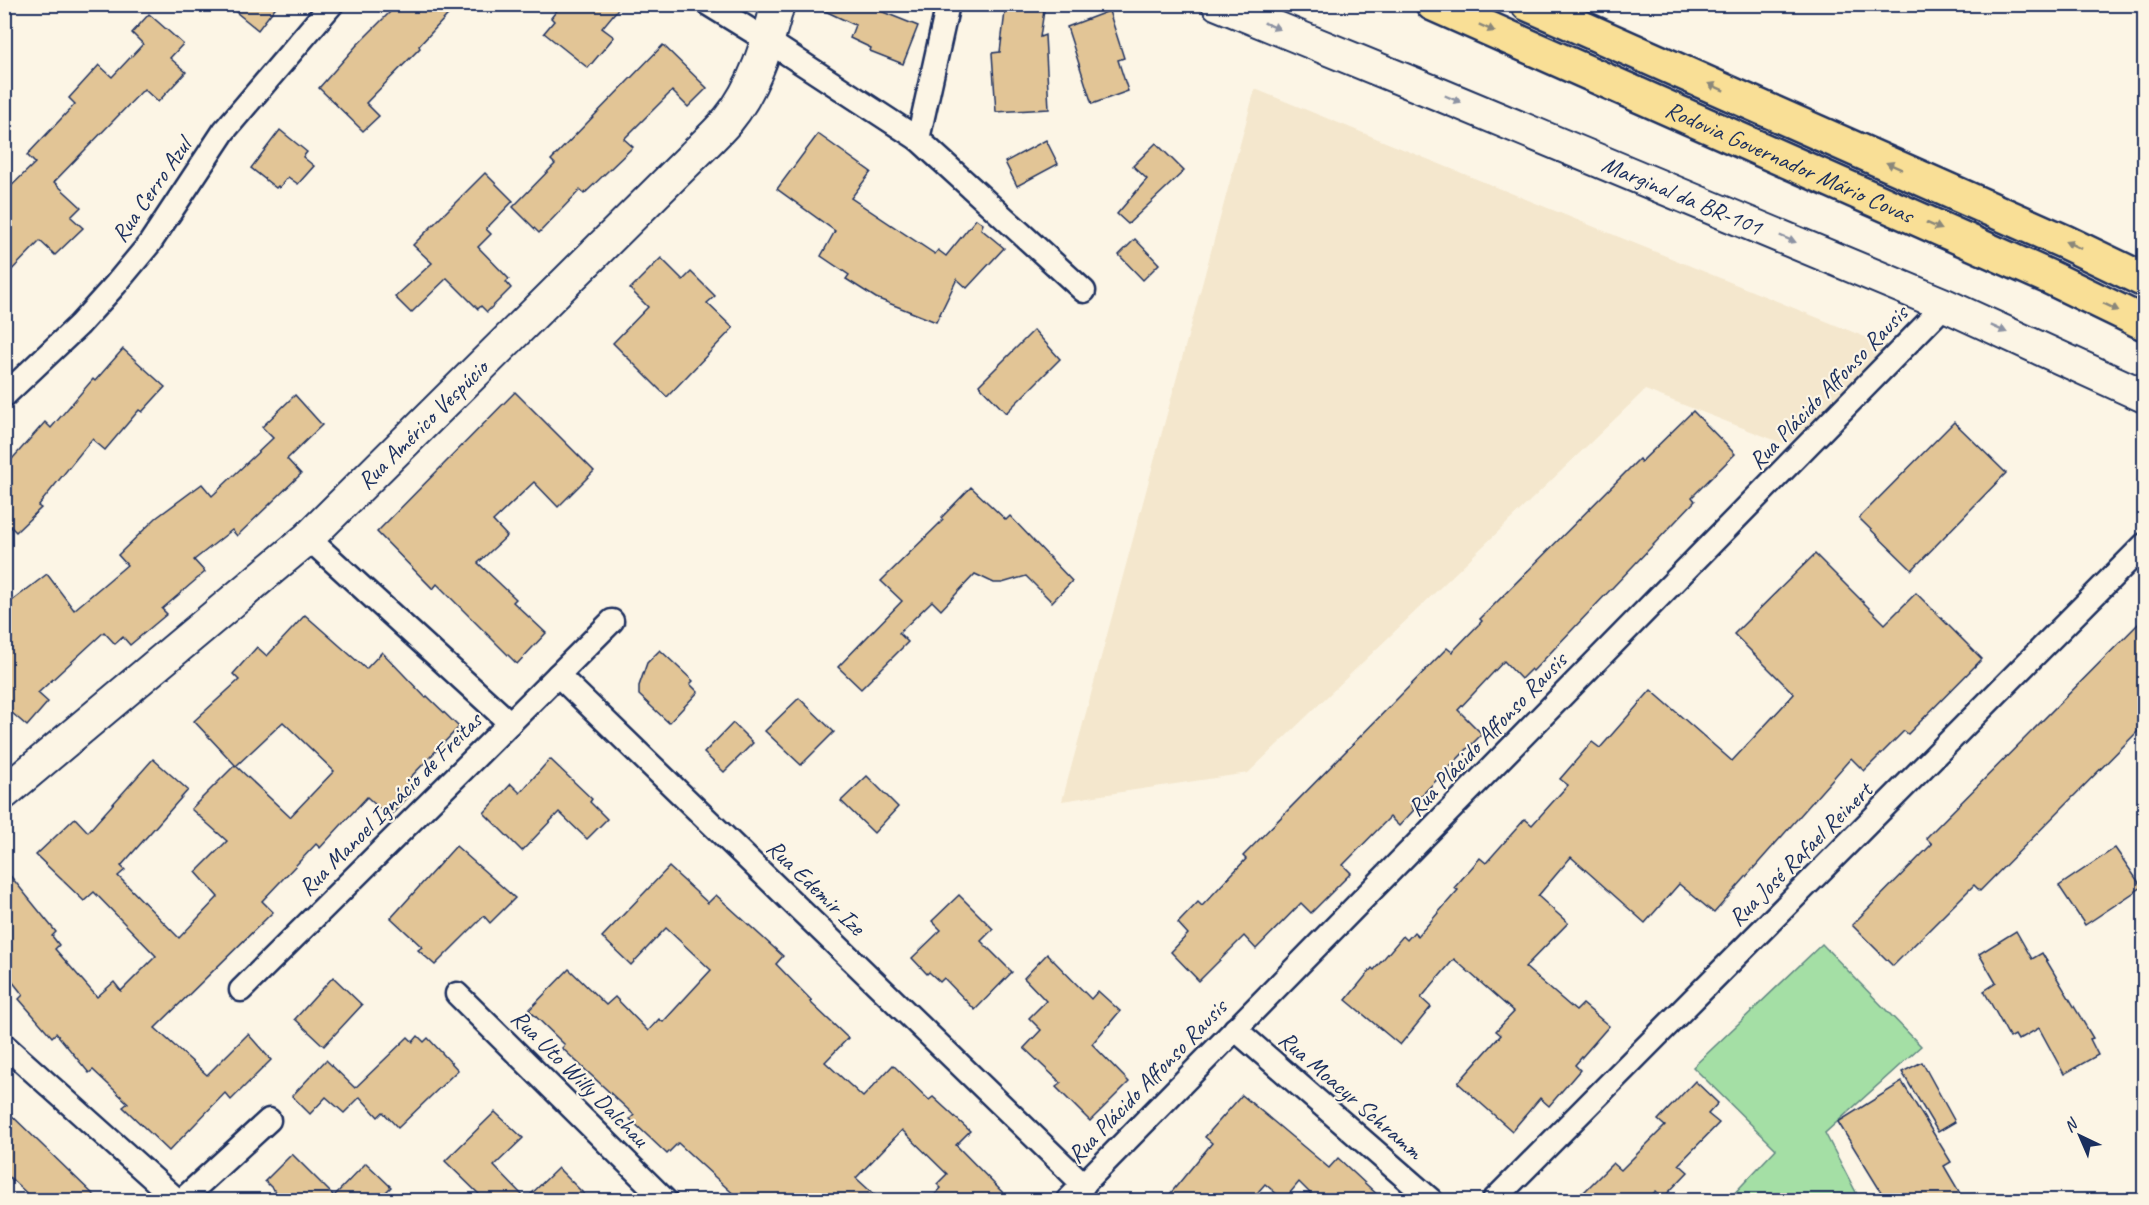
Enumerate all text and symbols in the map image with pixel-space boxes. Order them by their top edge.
one-way arrow [1263,21,1281,31]
one-way arrow [1478,23,1496,33]
one-way arrow [1708,83,1725,92]
one-way arrow [1444,94,1462,104]
street label: Rodovia Governador Mário Covas [1661,94,1920,231]
street label: Rua Cerro Azul [104,129,200,248]
street label: Marginal da BR-101 [1598,149,1768,243]
one-way arrow [1886,162,1903,171]
one-way arrow [1925,221,1943,231]
one-way arrow [1779,234,1797,244]
one-way arrow [2064,241,2081,250]
street label: Rua Plácido Affonso Rausis [1742,297,1915,475]
one-way arrow [2103,302,2120,311]
one-way arrow [1990,324,2007,333]
street label: Rua Américo Vespúcio [351,351,496,496]
street label: Rua Plácido Affonso Rausis [1401,644,1574,822]
street label: Rua Manoel Ignácio de Freitas [292,704,490,902]
street label: Rua José Rafael Reinert [1722,774,1880,932]
street label: Rua Edemir Ize [760,833,873,943]
street label: Rua Plácido Affonso Rausis [1061,991,1234,1169]
street label: Rua Uto Willy Dalchau [505,1003,657,1155]
street label: Rua Moacyr Schramm [1273,1024,1430,1167]
north arrow [2050,1106,2110,1166]
text: N [2060,1113,2083,1137]

